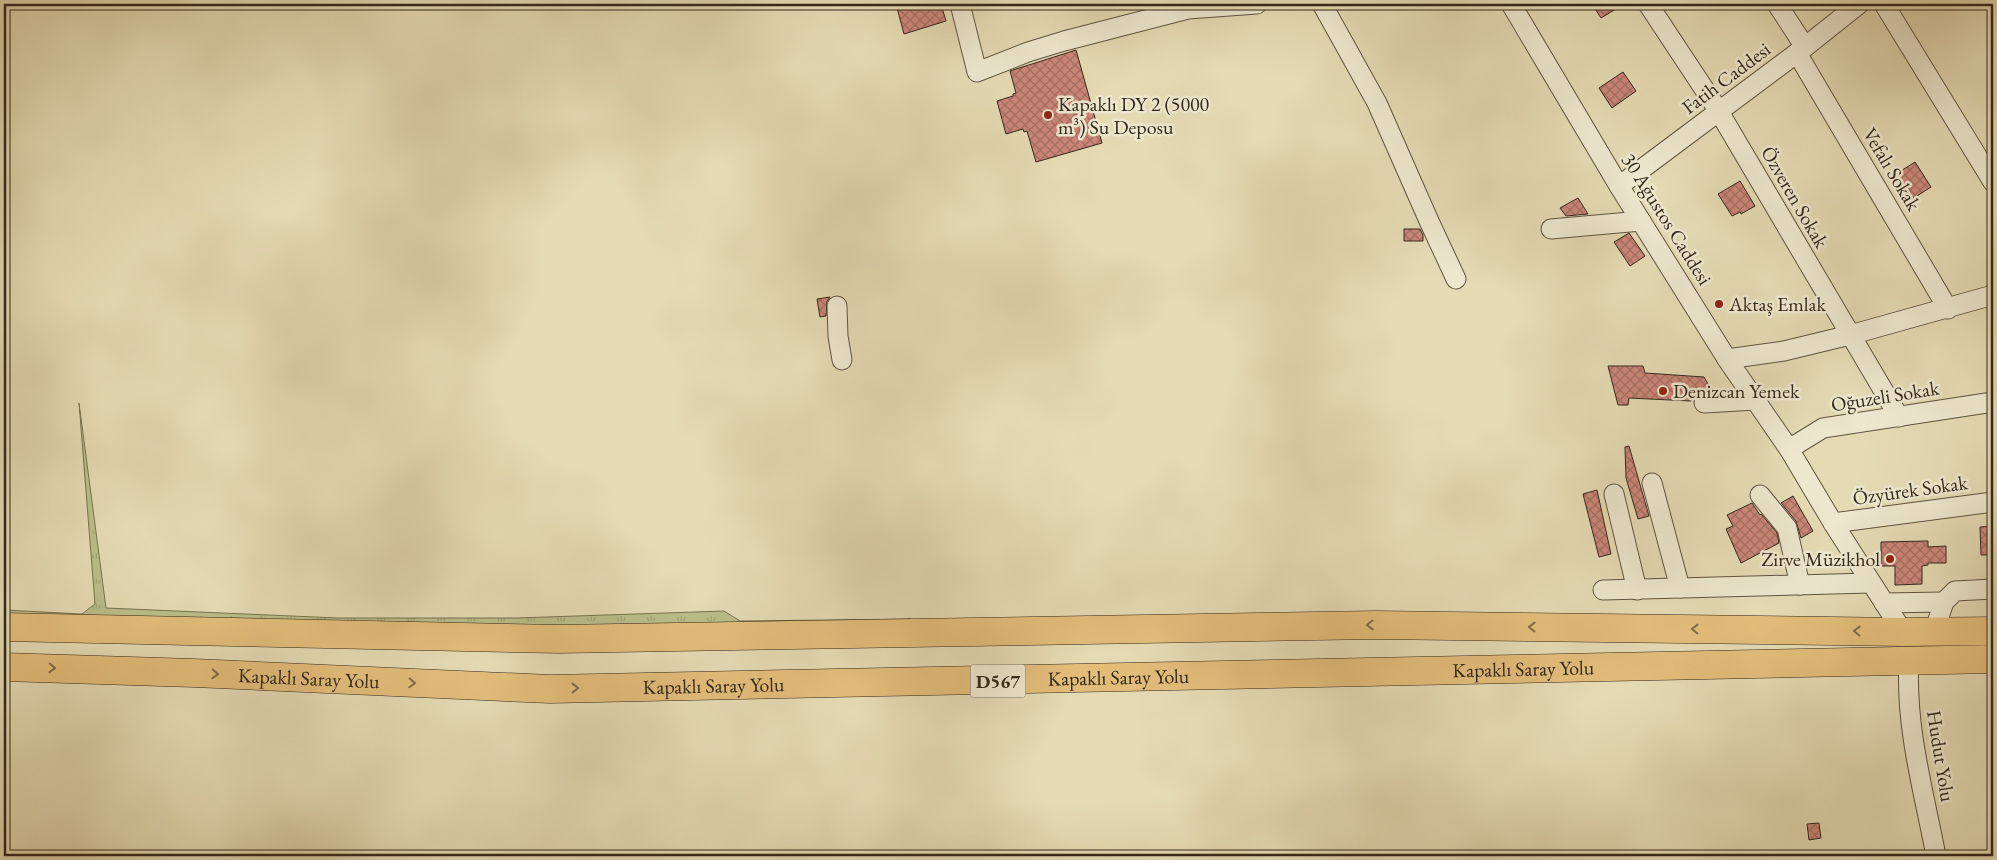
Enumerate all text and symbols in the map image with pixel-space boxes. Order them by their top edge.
street label: Fatih Caddesi [1676,36,1776,120]
place label: Kapaklı DY 2 (5000 m³) Su Deposu [1058,91,1210,140]
marker: Kapaklı DY 2 (5000 m³) Su Deposu [1042,109,1054,121]
street label: Vefalı Sokak [1857,123,1927,216]
street label: Özveren Sokak [1755,141,1835,253]
street label: 30 Ağustos Caddesi [1616,148,1718,290]
place label: Aktaş Emlak [1728,291,1827,317]
marker: Aktaş Emlak [1713,298,1725,310]
street label: Oğuzeli Sokak [1829,375,1942,417]
place label: Denizcan Yemek [1673,378,1800,404]
marker: Denizcan Yemek [1657,385,1669,397]
street label: Özyürek Sokak [1851,469,1970,511]
place label: Zirve Müzikhol [1761,546,1880,572]
marker: Zirve Müzikhol [1884,553,1896,565]
one-way arrow [1365,620,1373,630]
one-way arrow [1528,622,1536,632]
one-way arrow [1690,624,1698,634]
one-way arrow [1853,626,1861,637]
street label: Kapaklı Saray Yolu [1452,654,1595,683]
street label: Kapaklı Saray Yolu [237,662,381,694]
one-way arrow [49,663,57,674]
street label: Kapaklı Saray Yolu [1047,663,1190,692]
road number: D567 [970,664,1026,698]
one-way arrow [211,668,219,679]
street label: Kapaklı Saray Yolu [642,671,785,700]
one-way arrow [408,677,416,688]
one-way arrow [571,683,579,694]
street label: Hudut Yolu [1921,708,1961,804]

